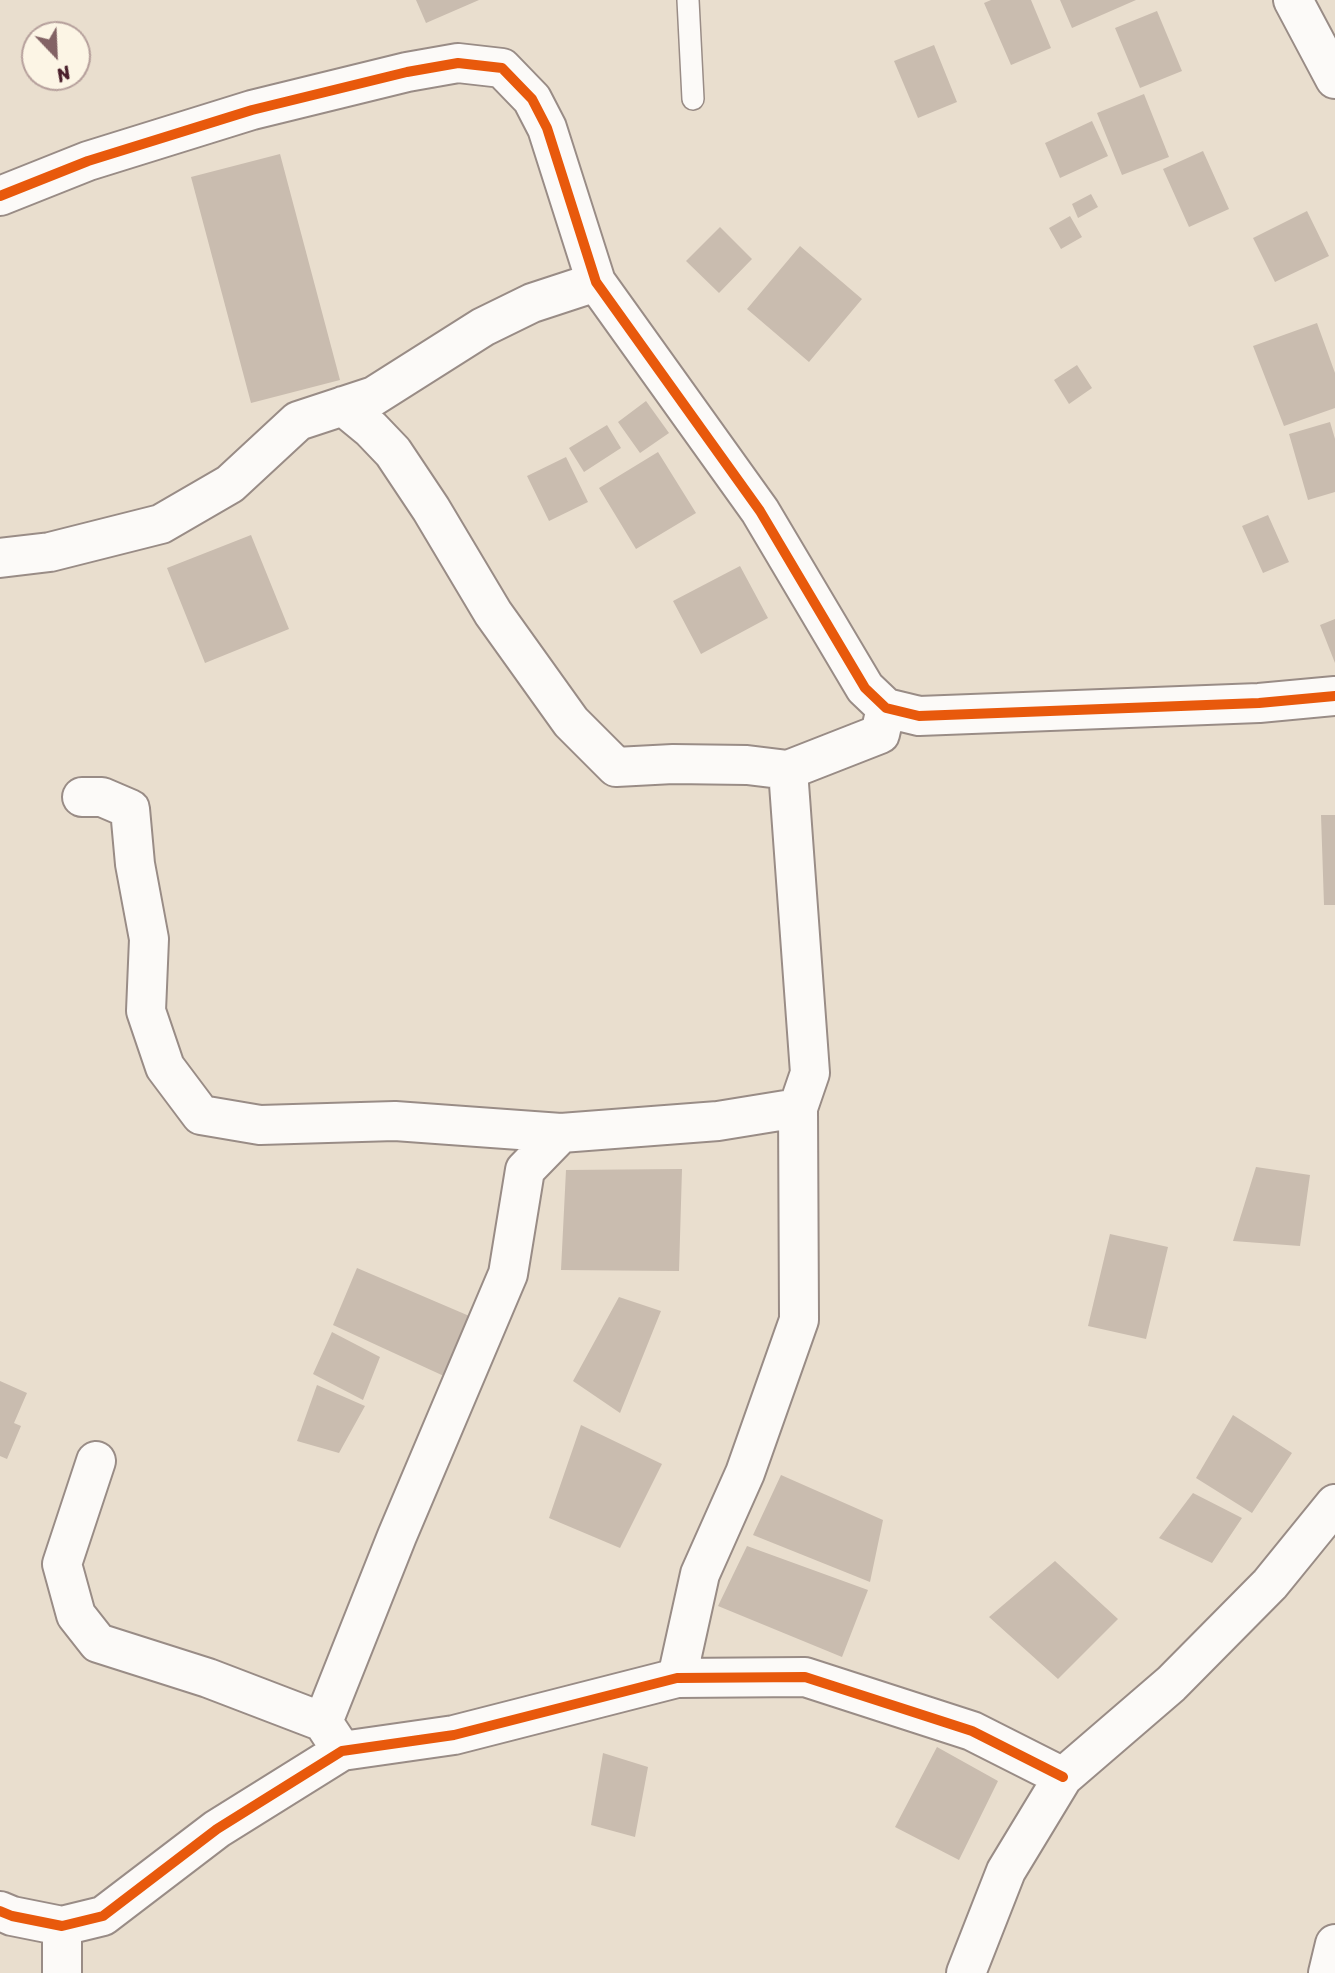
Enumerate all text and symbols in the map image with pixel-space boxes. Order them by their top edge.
north arrow [21,21,91,91]
text: N [51,56,76,92]

